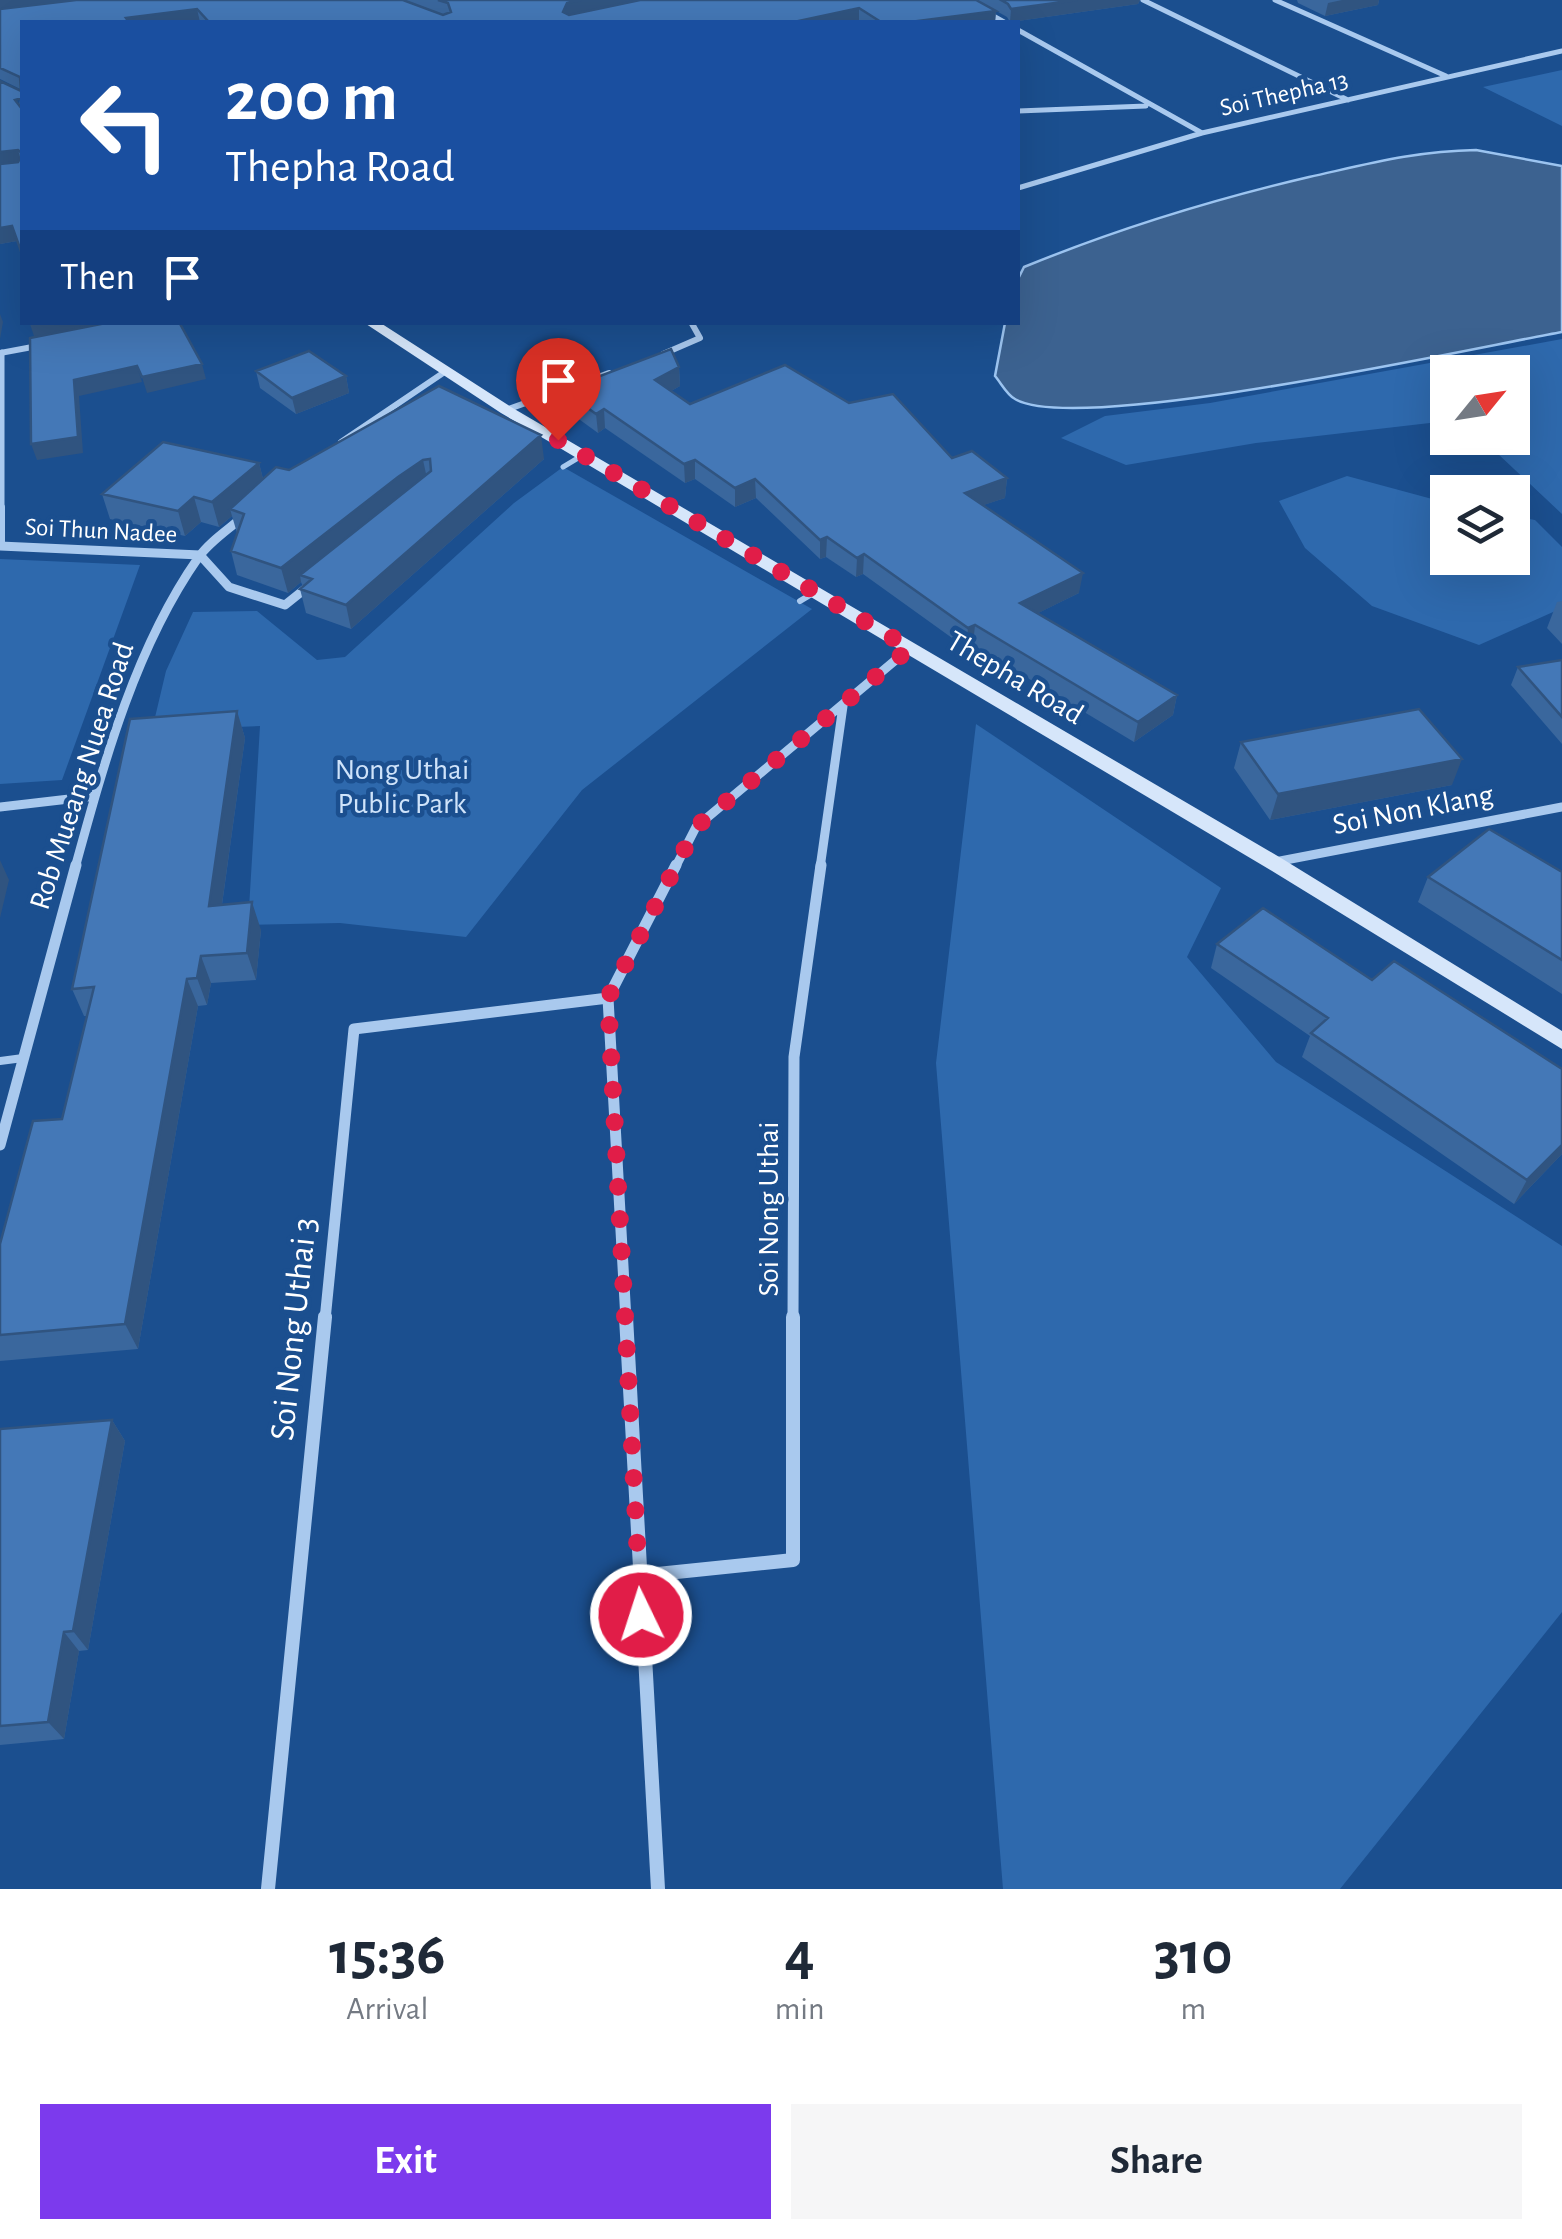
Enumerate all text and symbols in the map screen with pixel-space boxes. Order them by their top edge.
icon: left [60,60,190,190]
text: 200 m [225,63,398,133]
street label: Soi Thepha 13 [1218,67,1350,121]
text: Thepha Road [225,145,455,190]
icon: arrive [155,250,210,305]
text: Then [60,259,135,297]
pin [516,338,601,441]
icon: arrive [531,353,586,408]
north arrow [1430,355,1530,455]
map controls [1430,355,1530,575]
button: layers [1430,475,1530,575]
street label: Soi Thun Nadee [24,515,178,547]
street label: Thepha Road [942,626,1088,730]
street label: Rob Mueang Nuea Road [25,639,139,913]
park label: Nong Uthai Public Park [335,755,469,819]
street label: Soi Non Klang [1330,780,1496,840]
street label: Soi Nong Uthai [754,1122,784,1296]
street label: Soi Nong Uthai 3 [265,1216,323,1442]
position arrow [589,1563,693,1667]
text: 15:36 [329,1925,445,1985]
text: 4 [785,1925,815,1985]
text: 310 [1154,1925,1233,1985]
text: Arrival [346,1993,429,2025]
text: min [775,1993,825,2025]
text: m [1180,1993,1206,2025]
button: Exit [40,2104,771,2219]
button: Share [791,2104,1522,2219]

